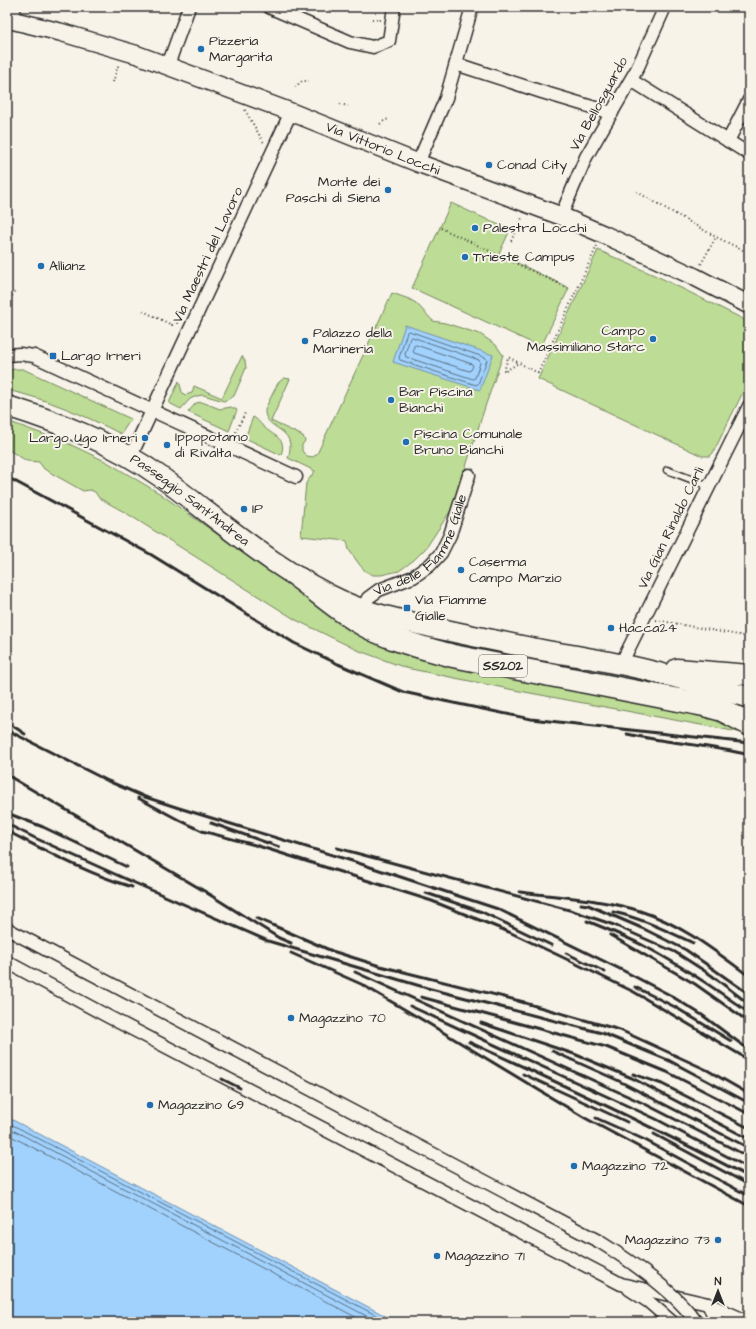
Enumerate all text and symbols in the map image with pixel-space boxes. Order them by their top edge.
place label: Pizzeria Margarita [209,31,272,67]
marker: Pizzeria Margarita [196,44,206,54]
street label: Via Bellosguardo [565,53,633,155]
street label: Via Vittorio Locchi [323,117,443,180]
place label: Conad City [497,155,567,175]
marker: Conad City [484,160,494,170]
place label: Monte dei Paschi di Siena [286,172,380,208]
street label: Via Maestri del Lavoro [168,184,248,326]
marker: Monte dei Paschi di Siena [383,185,393,195]
place label: Palestra Locchi [483,218,586,238]
marker: Palestra Locchi [470,223,480,233]
place label: Trieste Campus [473,247,575,267]
marker: Trieste Campus [460,252,470,262]
place label: Allianz [49,256,86,276]
marker: Allianz [36,261,46,271]
place label: Campo Massimiliano Starc [527,321,645,357]
place label: Palazzo della Marineria [313,323,392,359]
marker: Campo Massimiliano Starc [648,334,658,344]
marker: Palazzo della Marineria [300,336,310,346]
place label: Largo Irneri [61,346,141,366]
marker: Largo Irneri [48,351,58,361]
place label: Bar Piscina Bianchi [399,382,473,418]
marker: Bar Piscina Bianchi [386,395,396,405]
place label: Piscina Comunale Bruno Bianchi [414,424,523,460]
place label: Ippopotamo di Rivalta [175,427,248,463]
place label: Largo Ugo Irneri [29,428,137,448]
marker: Largo Ugo Irneri [140,433,150,443]
marker: Piscina Comunale Bruno Bianchi [401,437,411,447]
marker: Ippopotamo di Rivalta [162,440,172,450]
street label: Passeggio Sant'Andrea [126,449,254,551]
street label: Via Gian Rinaldo Carli [633,464,709,592]
street label: Via delle Fiamme Gialle [369,491,472,601]
place label: IP [252,499,263,519]
marker: IP [239,504,249,514]
place label: Caserma Campo Marzio [469,552,562,588]
marker: Caserma Campo Marzio [456,565,466,575]
place label: Via Fiamme Gialle [415,590,487,626]
marker: Via Fiamme Gialle [402,603,412,613]
place label: Hacca24 [619,618,677,638]
marker: Hacca24 [606,623,616,633]
road number: SS202 [479,655,527,677]
place label: Magazzino 70 [299,1008,386,1028]
marker: Magazzino 70 [286,1013,296,1023]
place label: Magazzino 69 [158,1095,244,1115]
marker: Magazzino 69 [145,1100,155,1110]
place label: Magazzino 72 [582,1156,668,1176]
marker: Magazzino 72 [569,1161,579,1171]
place label: Magazzino 73 [625,1230,710,1250]
marker: Magazzino 73 [713,1235,723,1245]
place label: Magazzino 71 [445,1246,525,1266]
marker: Magazzino 71 [432,1251,442,1261]
north arrow [698,1271,738,1311]
text: N [715,1274,722,1289]

